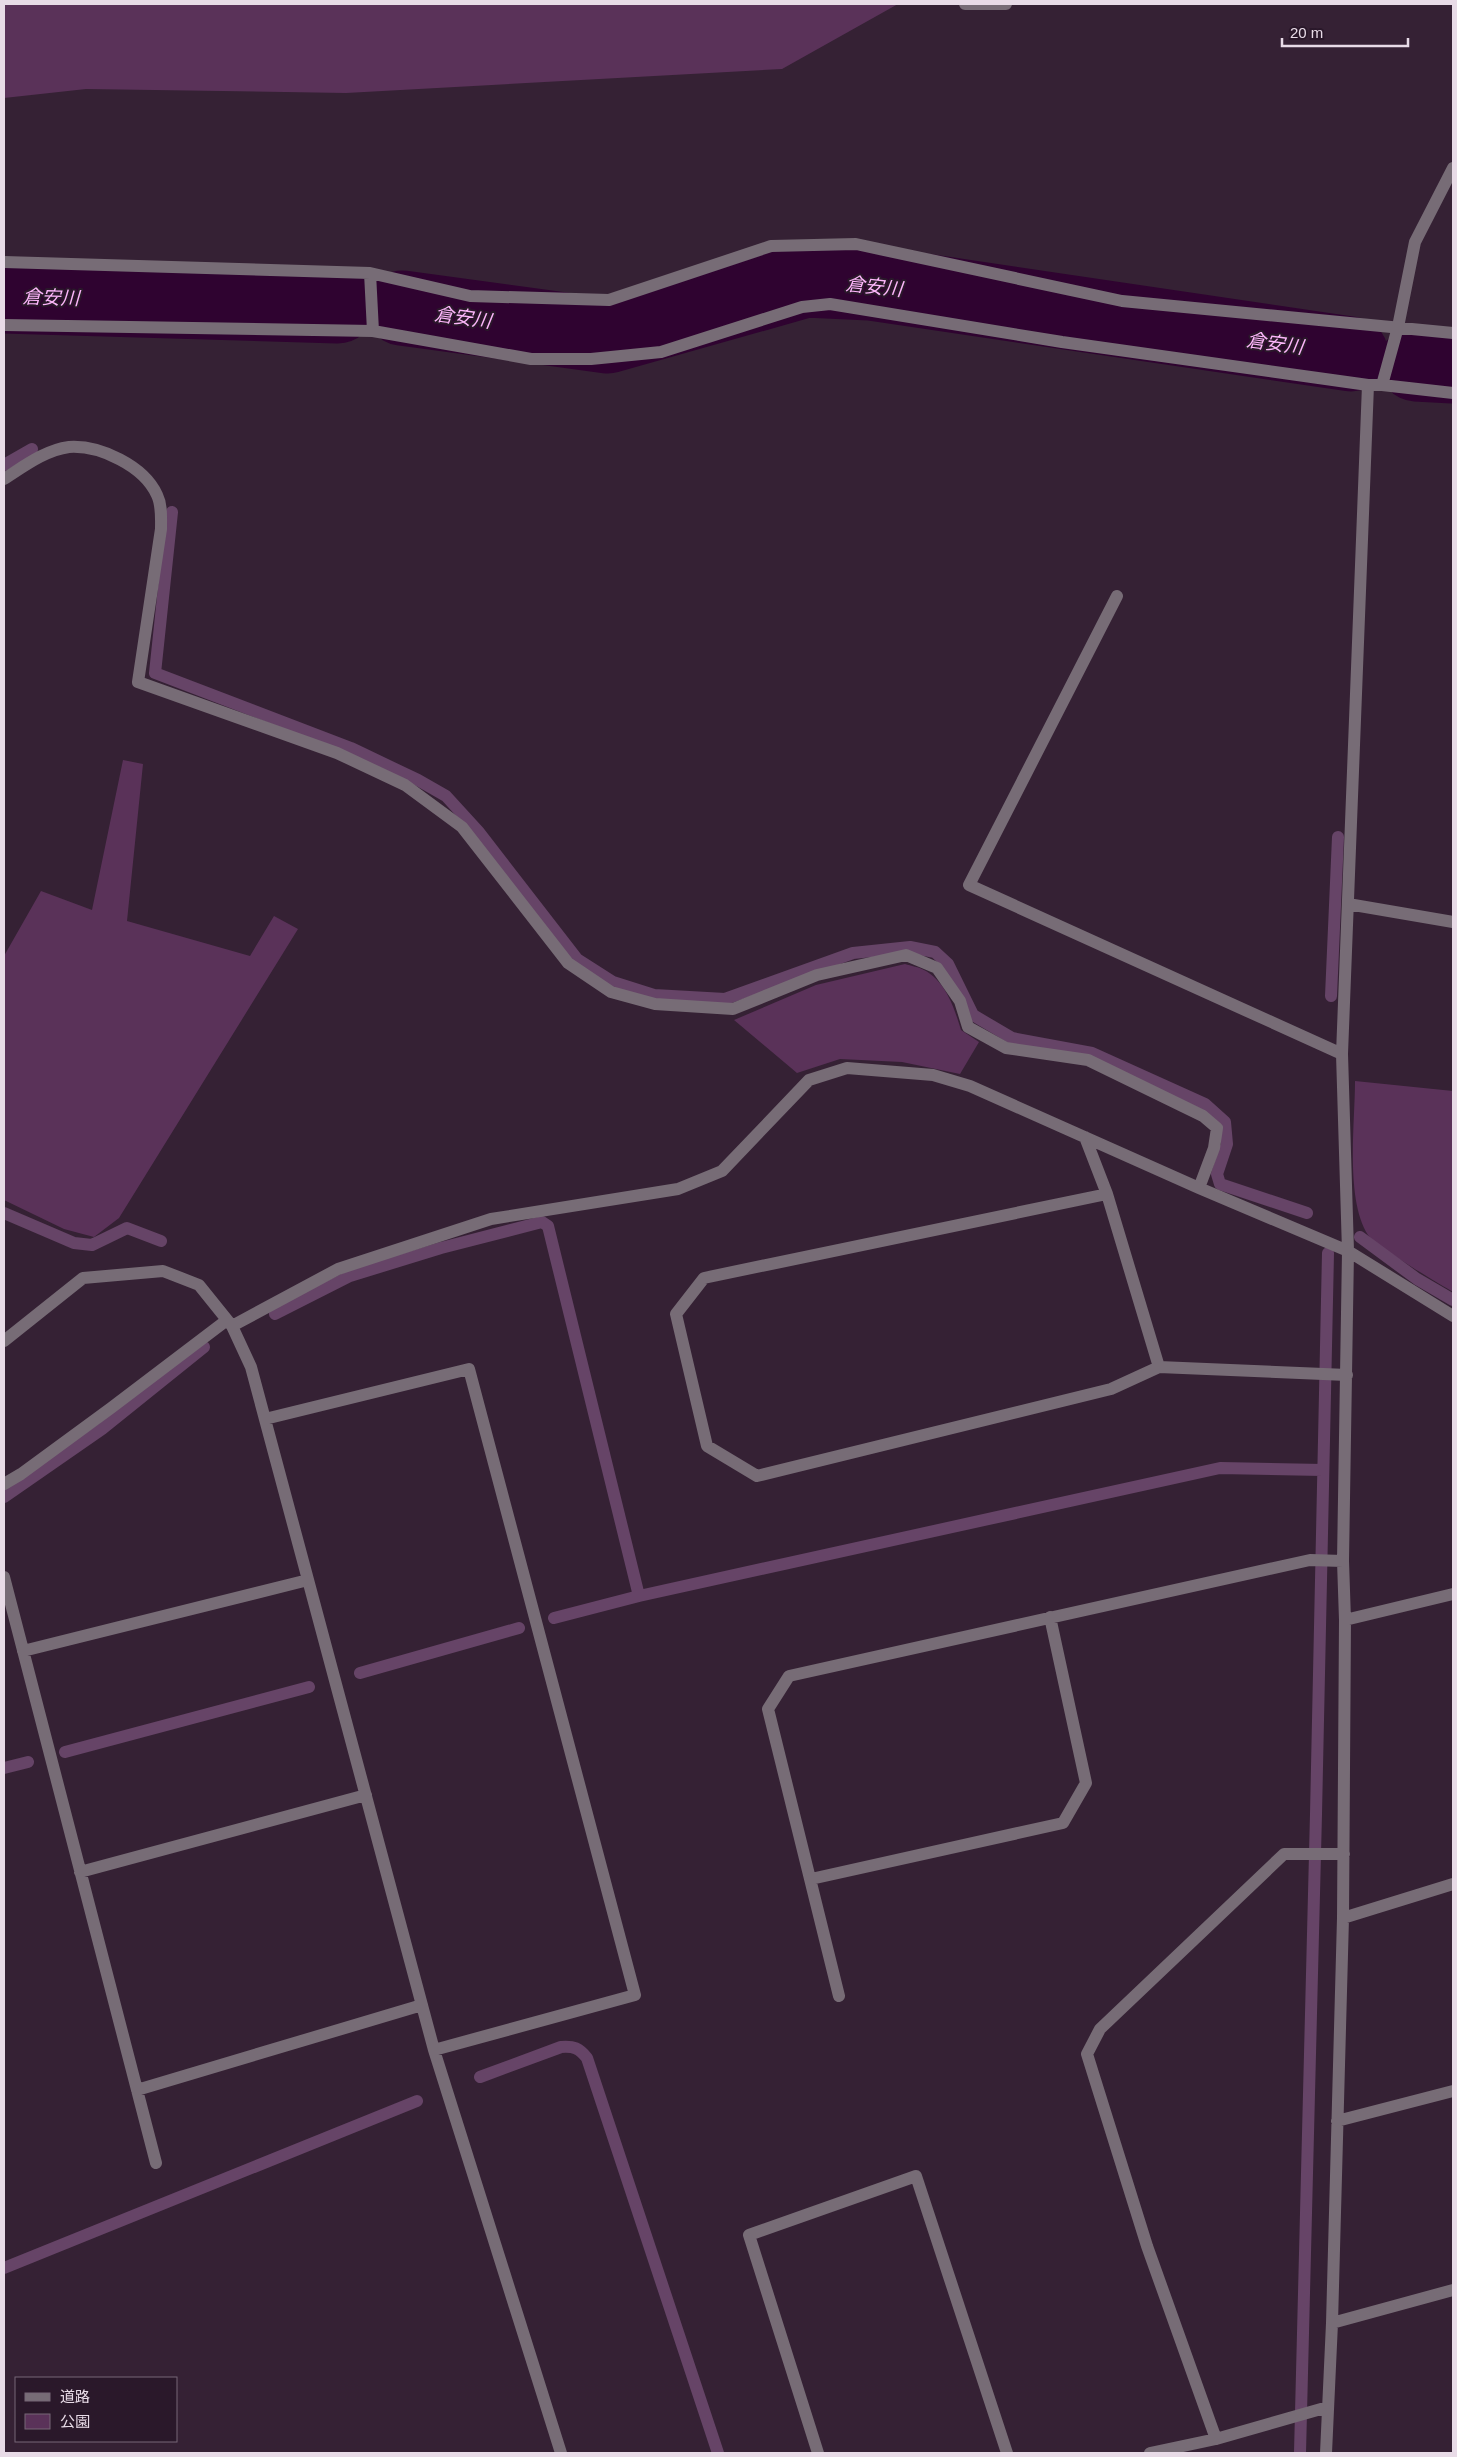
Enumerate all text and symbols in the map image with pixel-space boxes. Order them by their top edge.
scale bar [1282,15,1408,47]
text: 20 m [1290,24,1323,41]
water label: 倉安川 [844,273,905,300]
water label: 倉安川 [22,286,82,309]
water label: 倉安川 [433,303,495,332]
water label: 倉安川 [1245,329,1307,358]
legend [15,2377,178,2442]
text: 道路 [60,2388,90,2405]
text: 公園 [60,2413,90,2430]

